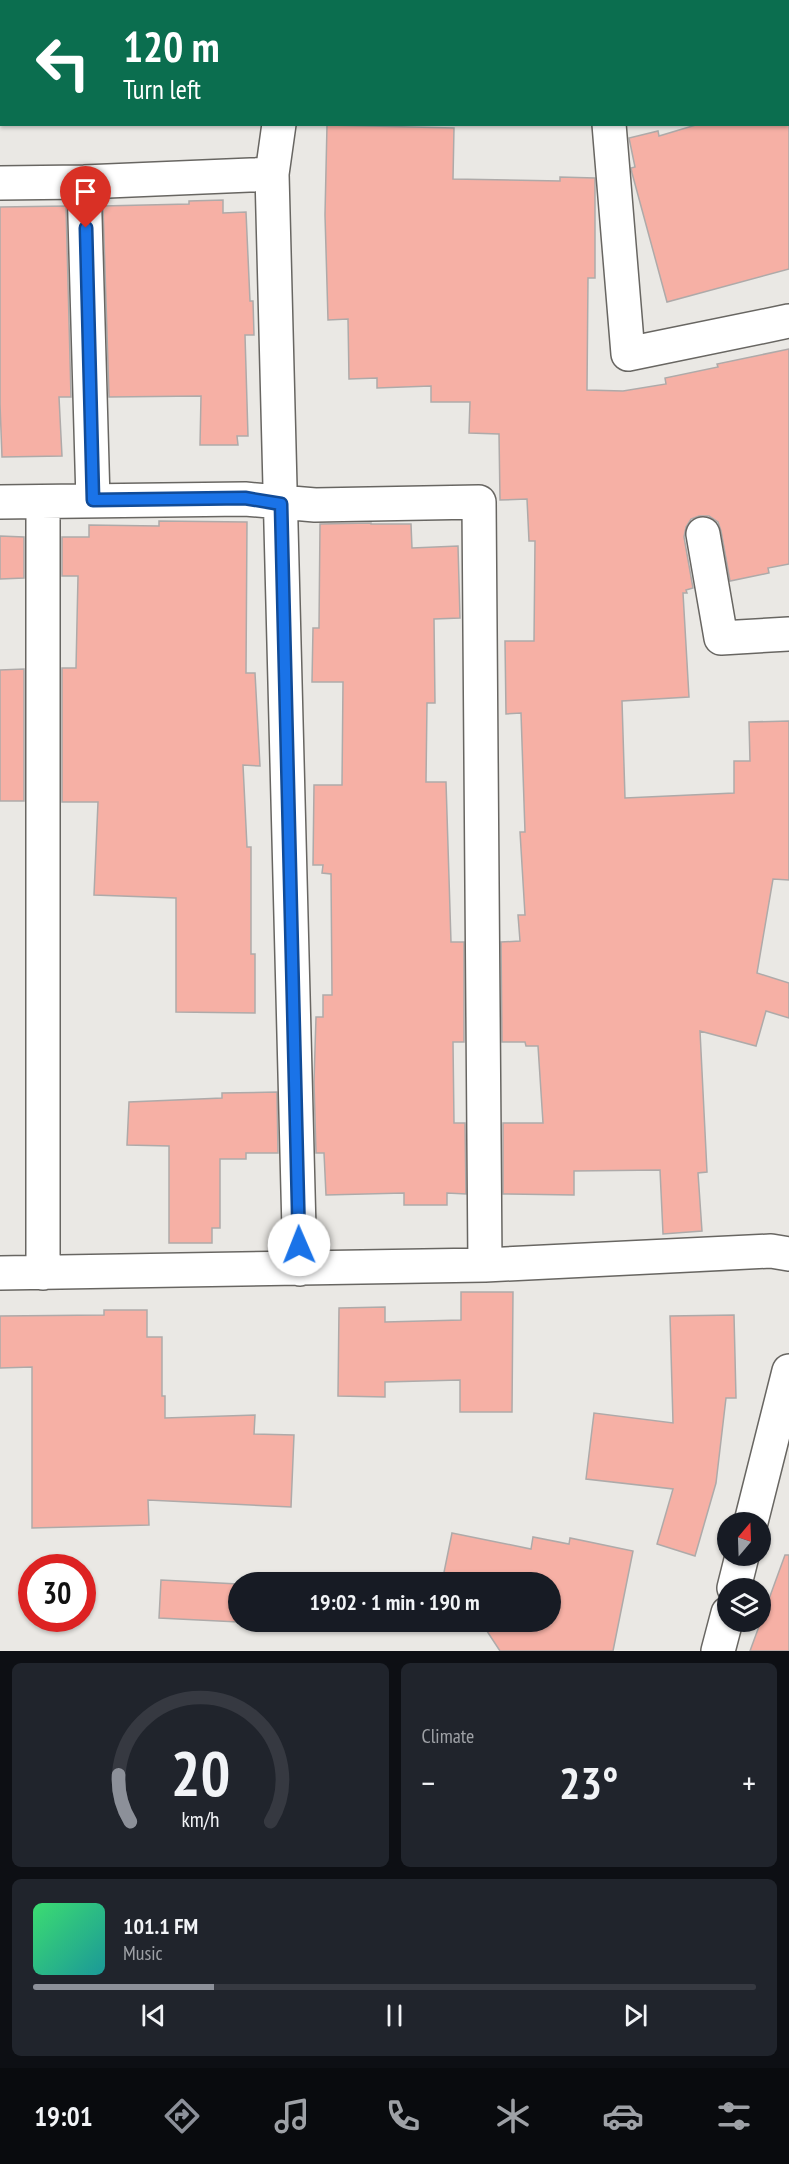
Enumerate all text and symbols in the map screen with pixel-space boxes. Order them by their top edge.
text: 120 m [123,19,220,74]
icon: left [24,24,102,102]
text: Turn left [123,72,201,106]
pin [60,166,111,228]
icon: arrive [69,175,102,208]
position arrow [267,1213,331,1277]
north arrow [717,1512,771,1566]
map controls [717,1512,771,1632]
speed limit sign: 30 [18,1554,96,1632]
button: layers [717,1578,771,1632]
text: 19:02 · 1 min · 190 m [309,1588,480,1616]
text: Climate [422,1723,474,1749]
text: 20 [170,1732,230,1813]
text: 23° [559,1753,618,1811]
text: − [422,1761,435,1804]
text: + [742,1761,756,1804]
text: km/h [181,1805,219,1833]
text: 101.1 FM [123,1912,198,1940]
text: Music [123,1940,163,1966]
icon: previous [137,1999,170,2032]
icon: pause [378,1999,411,2032]
icon: next [619,1999,652,2032]
icon: directions [161,2095,203,2137]
icon: music [271,2095,313,2137]
icon: phone [382,2095,424,2137]
icon: climate [492,2095,534,2137]
icon: car [602,2095,644,2137]
icon: filters [713,2095,755,2137]
text: 19:01 [34,2099,93,2133]

